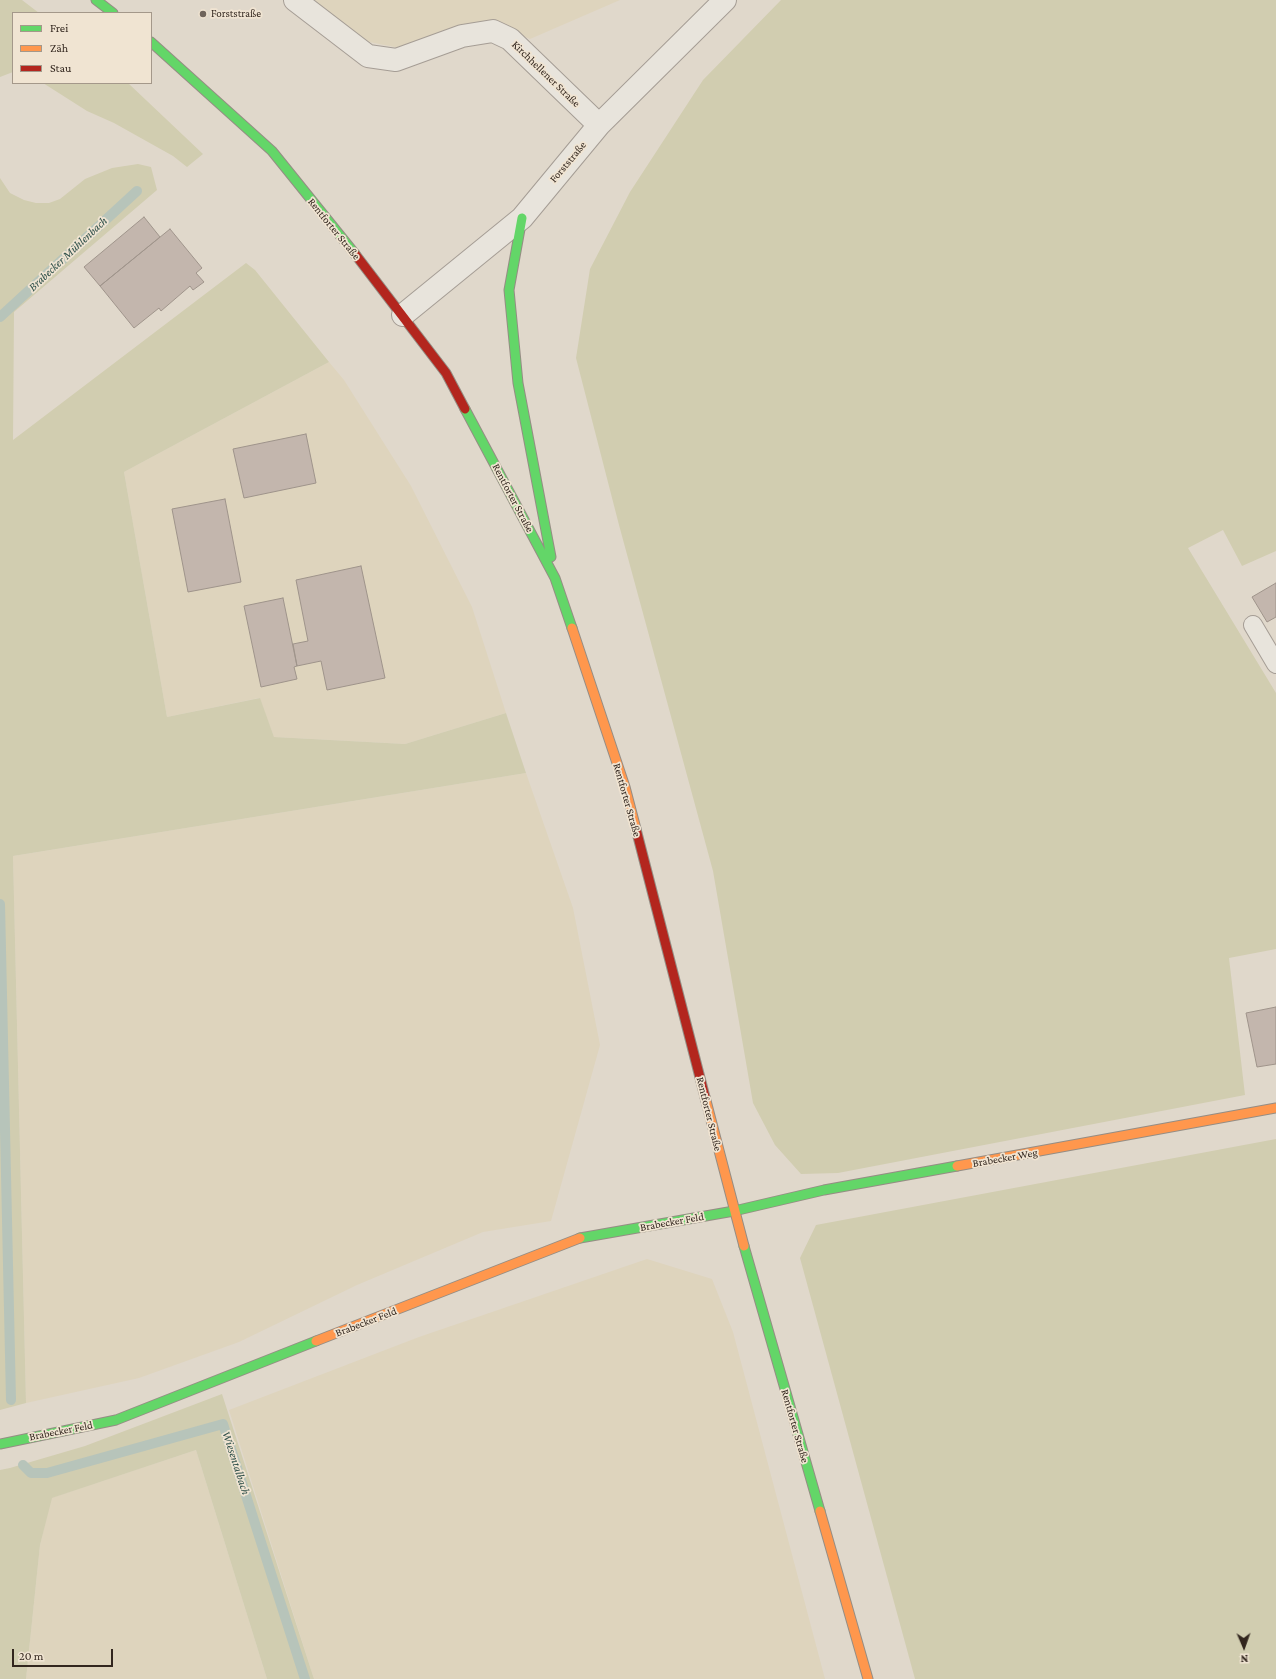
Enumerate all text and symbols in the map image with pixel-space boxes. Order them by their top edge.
place label: Forststraße [211,7,261,21]
marker: Forststraße [198,9,208,19]
legend [12,12,152,84]
text: Frei [50,21,68,35]
street label: Kirchhellener Straße [509,38,583,110]
text: Zäh [50,41,68,55]
text: Stau [50,61,71,75]
street label: Forststraße [547,139,589,185]
street label: Rentforter Straße [305,195,363,263]
water label: Brabecker Mühlenbach [26,214,110,294]
street label: Rentforter Straße [489,461,537,535]
street label: Rentforter Straße [610,762,644,838]
street label: Rentforter Straße [693,1076,725,1152]
street label: Brabecker Weg [972,1146,1038,1170]
street label: Brabecker Feld [639,1210,705,1234]
street label: Brabecker Feld [334,1304,398,1340]
street label: Rentforter Straße [778,1388,812,1464]
street label: Brabecker Feld [28,1418,94,1444]
water label: Wiesentalbach [219,1429,253,1497]
north arrow [1224,1627,1264,1667]
scale bar [14,1641,115,1667]
text: 20 m [19,1649,43,1663]
text: N [1240,1653,1248,1665]

